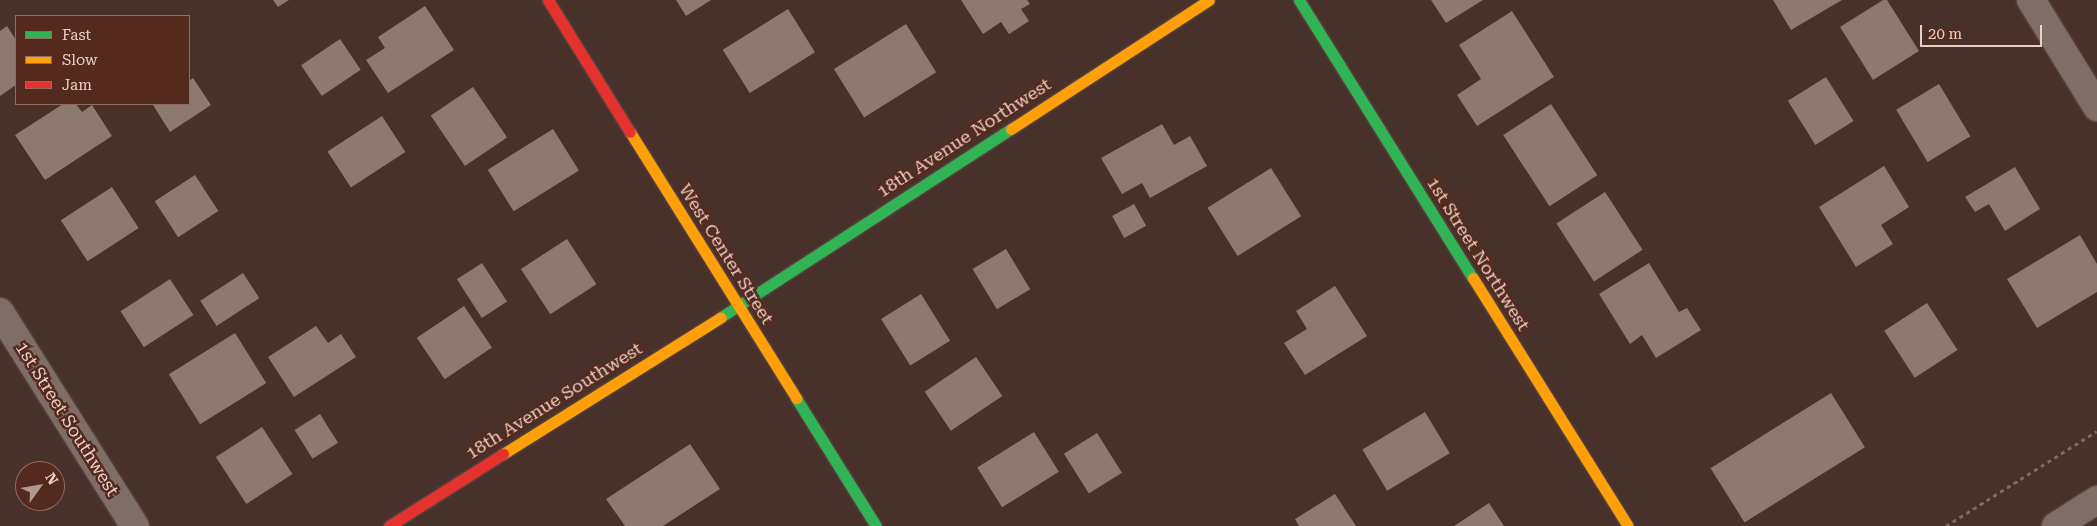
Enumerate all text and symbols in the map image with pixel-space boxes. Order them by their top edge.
legend [15,15,190,105]
scale bar [1922,15,2044,47]
text: 20 m [1928,25,1962,43]
text: Fast [62,26,91,44]
text: Slow [62,51,97,69]
street label: 18th Avenue Northwest [873,74,1055,202]
text: Jam [62,76,92,94]
street label: 1st Street Northwest [1422,173,1534,335]
street label: West Center Street [674,180,778,328]
street label: 1st Street Southwest [11,338,123,500]
street label: 18th Avenue Southwest [462,338,646,464]
north arrow [15,461,65,511]
text: N [42,470,62,487]

